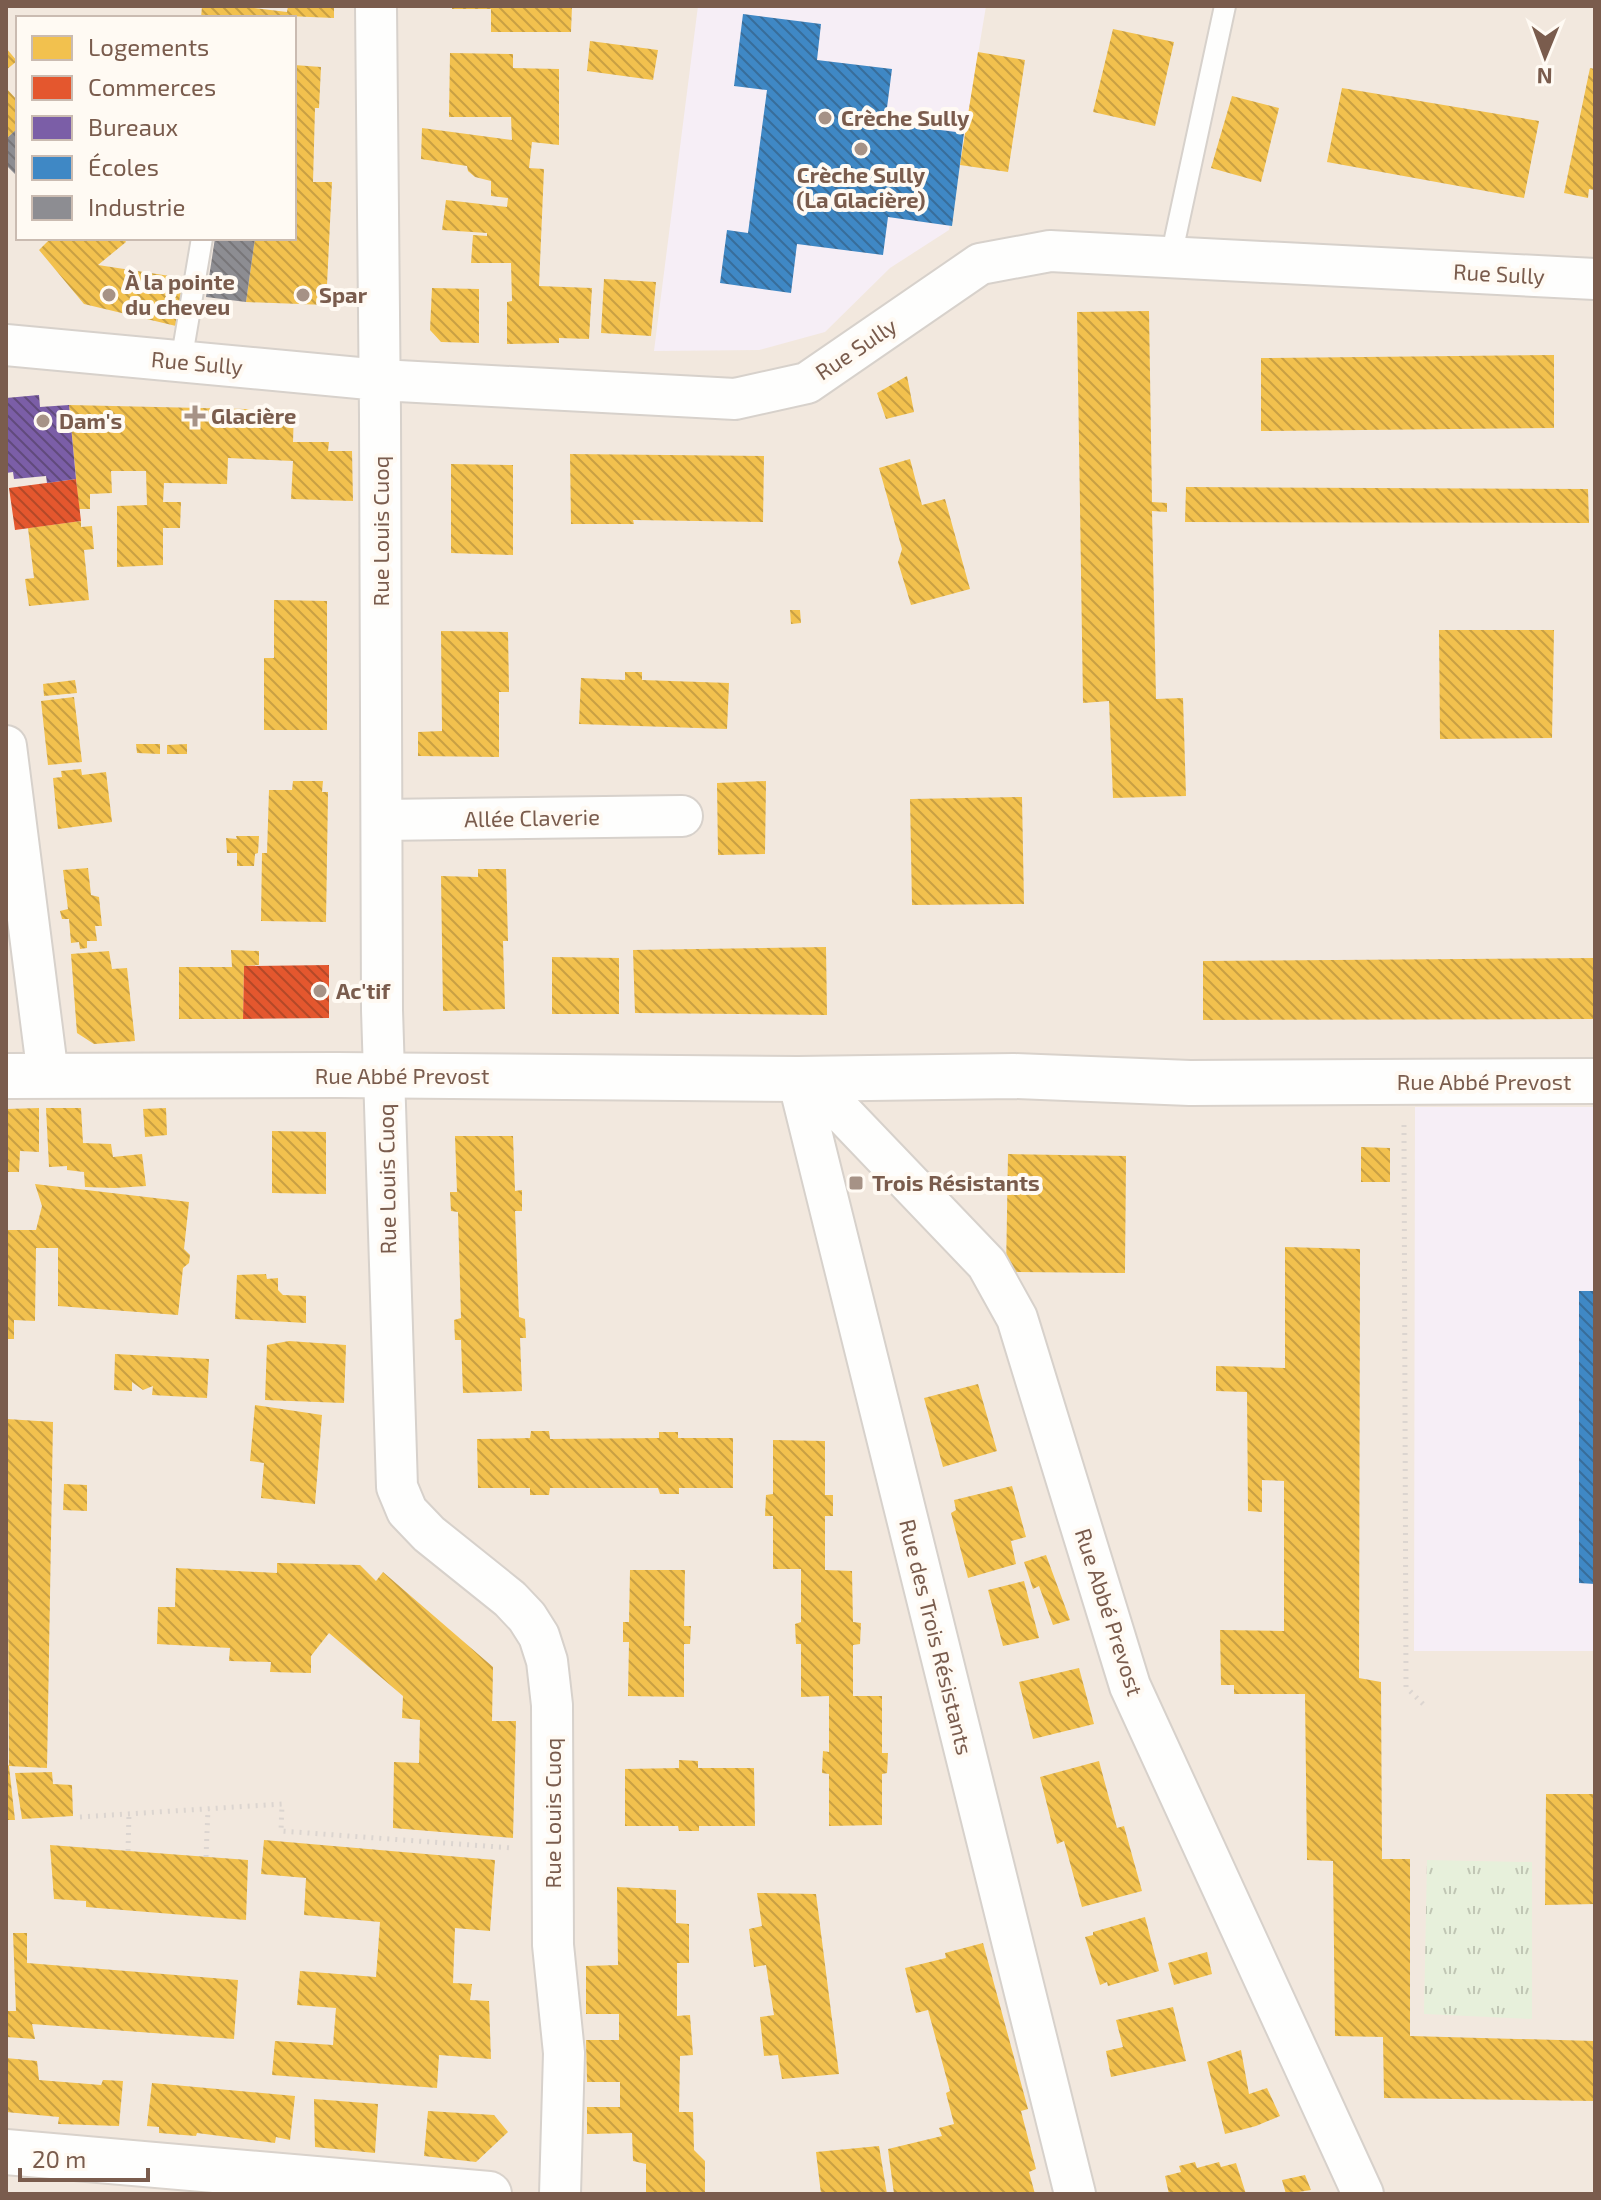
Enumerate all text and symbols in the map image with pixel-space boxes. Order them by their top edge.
legend [16,16,296,240]
north arrow [1505,16,1585,96]
text: Logements [88,32,209,61]
text: N [1536,64,1553,90]
text: Commerces [88,72,216,101]
place label: Crèche Sully [841,104,970,131]
marker: Crèche Sully [816,109,834,127]
text: Bureaux [88,112,179,141]
marker: Crèche Sully (La Glacière) [852,140,870,158]
text: Écoles [88,152,159,181]
place label: Crèche Sully (La Glacière) [796,161,926,212]
text: Industrie [88,192,185,221]
street label: Rue Sully [1452,258,1546,288]
place label: À la pointe du cheveu [125,268,235,319]
place label: Spar [319,281,368,307]
marker: À la pointe du cheveu [100,286,118,304]
marker: Spar [294,286,312,304]
street label: Rue Sully [810,311,901,385]
street label: Rue Sully [150,345,244,379]
place label: Glacière [211,402,296,428]
place label: Dam's [59,407,122,433]
marker: Glacière [186,407,204,425]
marker: Dam's [34,412,52,430]
street label: Rue Louis Cuoq [367,456,393,606]
street label: Allée Claverie [464,803,600,831]
place label: Ac'tif [336,977,391,1003]
marker: Ac'tif [311,982,329,1000]
street label: Rue Abbé Prevost [315,1062,489,1088]
street label: Rue Abbé Prevost [1397,1068,1571,1094]
street label: Rue Louis Cuoq [372,1103,400,1255]
place label: Trois Résistants [872,1169,1040,1195]
marker: Trois Résistants [847,1174,865,1192]
street label: Rue des Trois Résistants [895,1516,979,1757]
street label: Rue Abbé Prevost [1071,1525,1149,1699]
street label: Rue Louis Cuoq [539,1738,565,1888]
scale bar [20,2132,148,2182]
text: 20 m [32,2144,86,2173]

